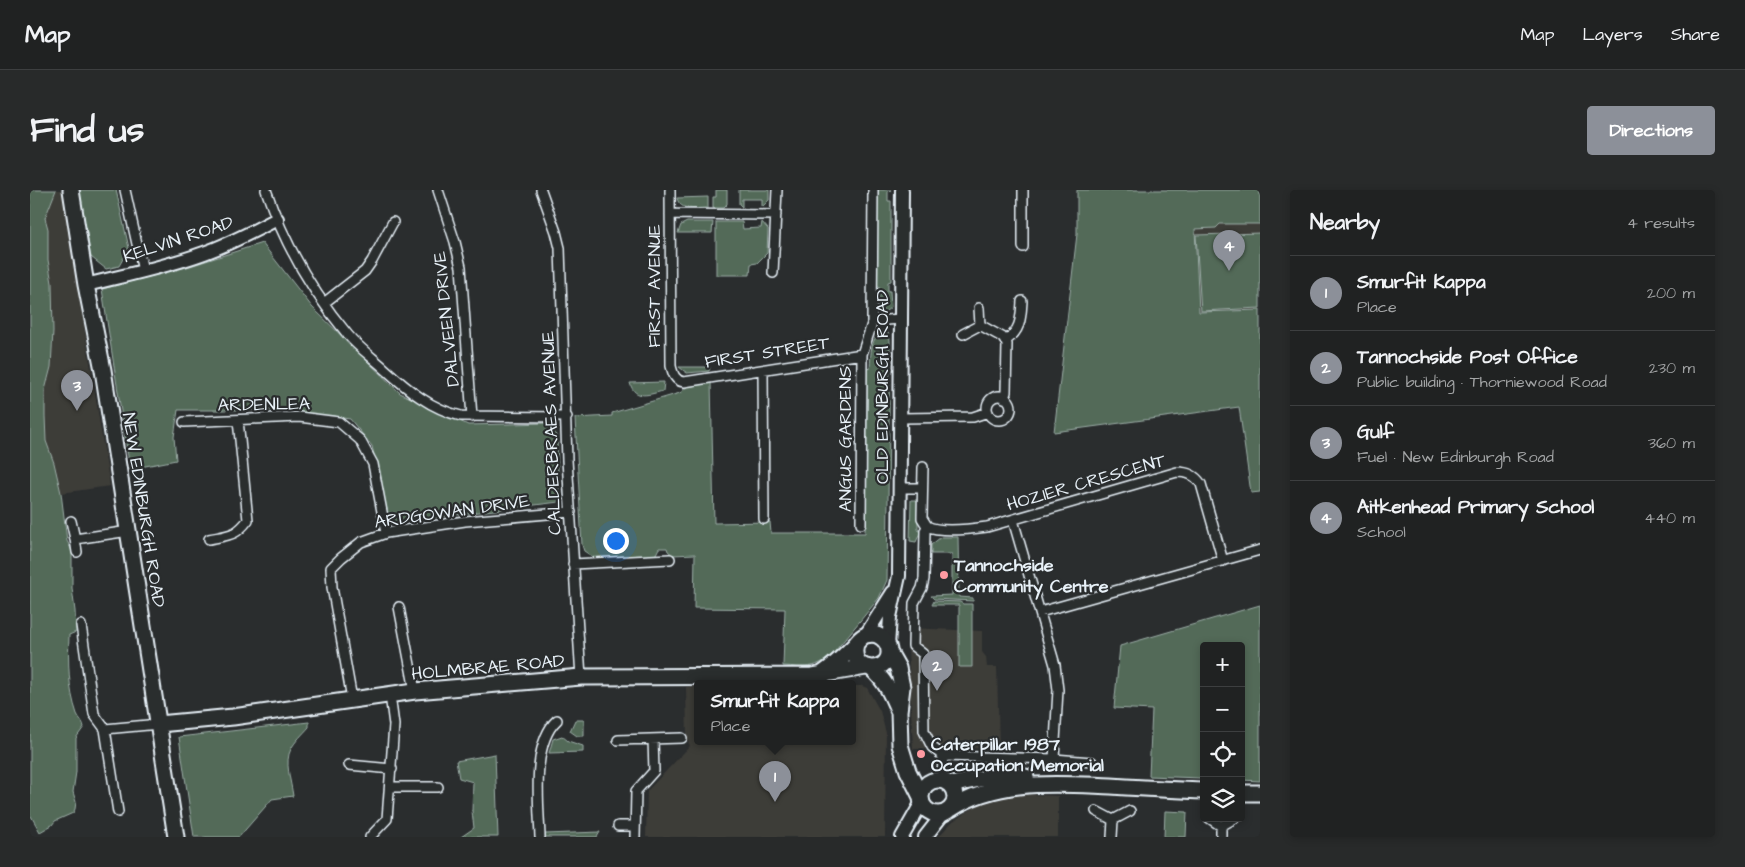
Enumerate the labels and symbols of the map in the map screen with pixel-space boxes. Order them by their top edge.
street label: KELVIN ROAD [120,210,237,269]
street label: FIRST AVENUE [642,224,667,348]
pin: 4 [1213,230,1245,271]
street label: DALVEEN DRIVE [427,250,466,388]
street label: OLD EDINBURGH ROAD [870,290,895,484]
street label: CALDERBRAES AVENUE [535,330,568,535]
street label: FIRST STREET [703,330,832,375]
street label: ANGUS GARDENS [833,366,858,512]
pin: 3 [61,370,93,411]
street label: ARDENLEA [217,391,311,418]
street label: NEW EDINBURGH ROAD [116,411,171,610]
street label: HOZIER CRESCENT [1004,448,1169,517]
street label: ARDGOWAN DRIVE [373,488,532,535]
your location [603,528,629,554]
place label: Tannochside Community Centre [953,553,1109,600]
marker: Tannochside Community Centre [938,569,950,581]
street label: HOLMBRAE ROAD [411,648,566,687]
pin: 2 [921,650,953,691]
place label: Caterpillar 1987 Occupation Memorial [931,732,1104,778]
marker: Caterpillar 1987 Occupation Memorial [915,748,927,760]
pin: 1 [759,761,791,802]

